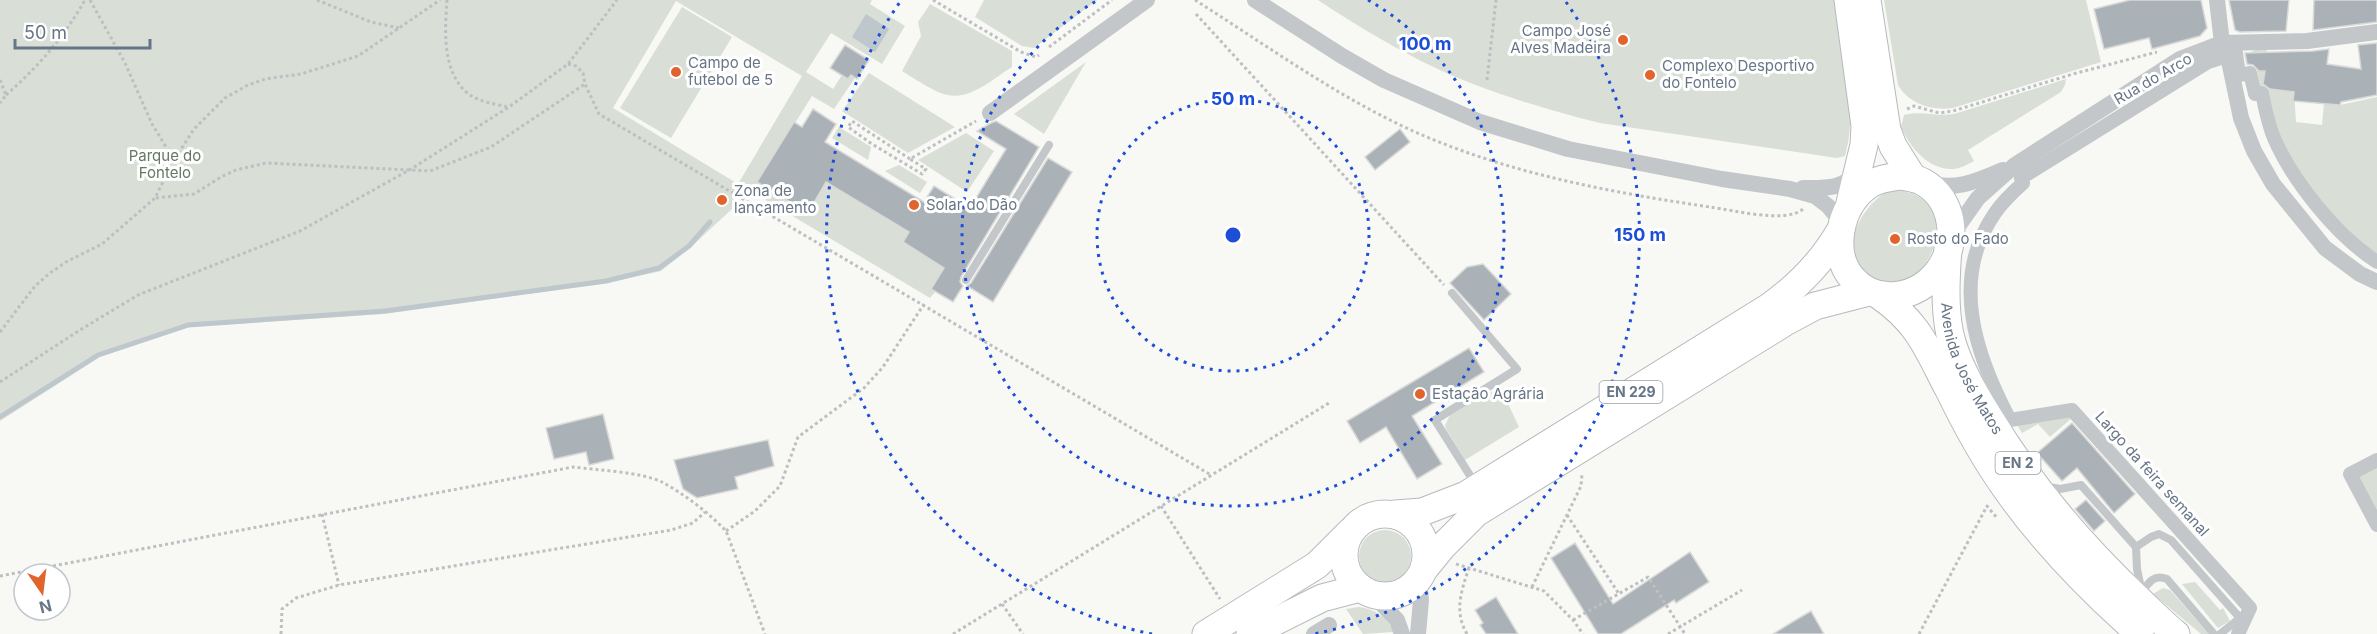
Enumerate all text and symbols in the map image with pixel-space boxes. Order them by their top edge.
scale bar [15,12,150,50]
place label: Campo José Alves Madeira [1510,21,1611,57]
text: 50 m [24,22,67,43]
text: 100 m [1399,33,1451,54]
marker: Campo José Alves Madeira [1616,33,1630,47]
street label: Rua do Arco [2110,49,2195,109]
place label: Campo de futebol de 5 [688,53,773,89]
place label: Complexo Desportivo do Fontelo [1662,56,1815,92]
marker: Campo de futebol de 5 [669,65,683,79]
marker: Complexo Desportivo do Fontelo [1643,68,1657,82]
text: 50 m [1211,88,1255,109]
park label: Parque do Fontelo [129,146,201,182]
place label: Zona de lançamento [734,181,817,217]
marker: Zona de lançamento [715,193,729,207]
place label: Solar do Dão [926,195,1017,214]
marker: Solar do Dão [907,198,921,212]
text: 150 m [1614,224,1666,245]
centre of rings [1223,225,1243,245]
place label: Rosto do Fado [1907,229,2009,248]
marker: Rosto do Fado [1888,232,1902,246]
street label: Avenida José Matos [1937,302,2007,438]
road number: EN 229 [1600,381,1662,403]
place label: Estação Agrária [1432,384,1544,403]
marker: Estação Agrária [1413,387,1427,401]
street label: Largo da feira semanal [2091,407,2213,540]
road number: EN 2 [1996,452,2040,474]
north arrow [12,562,72,622]
text: N [37,595,54,618]

